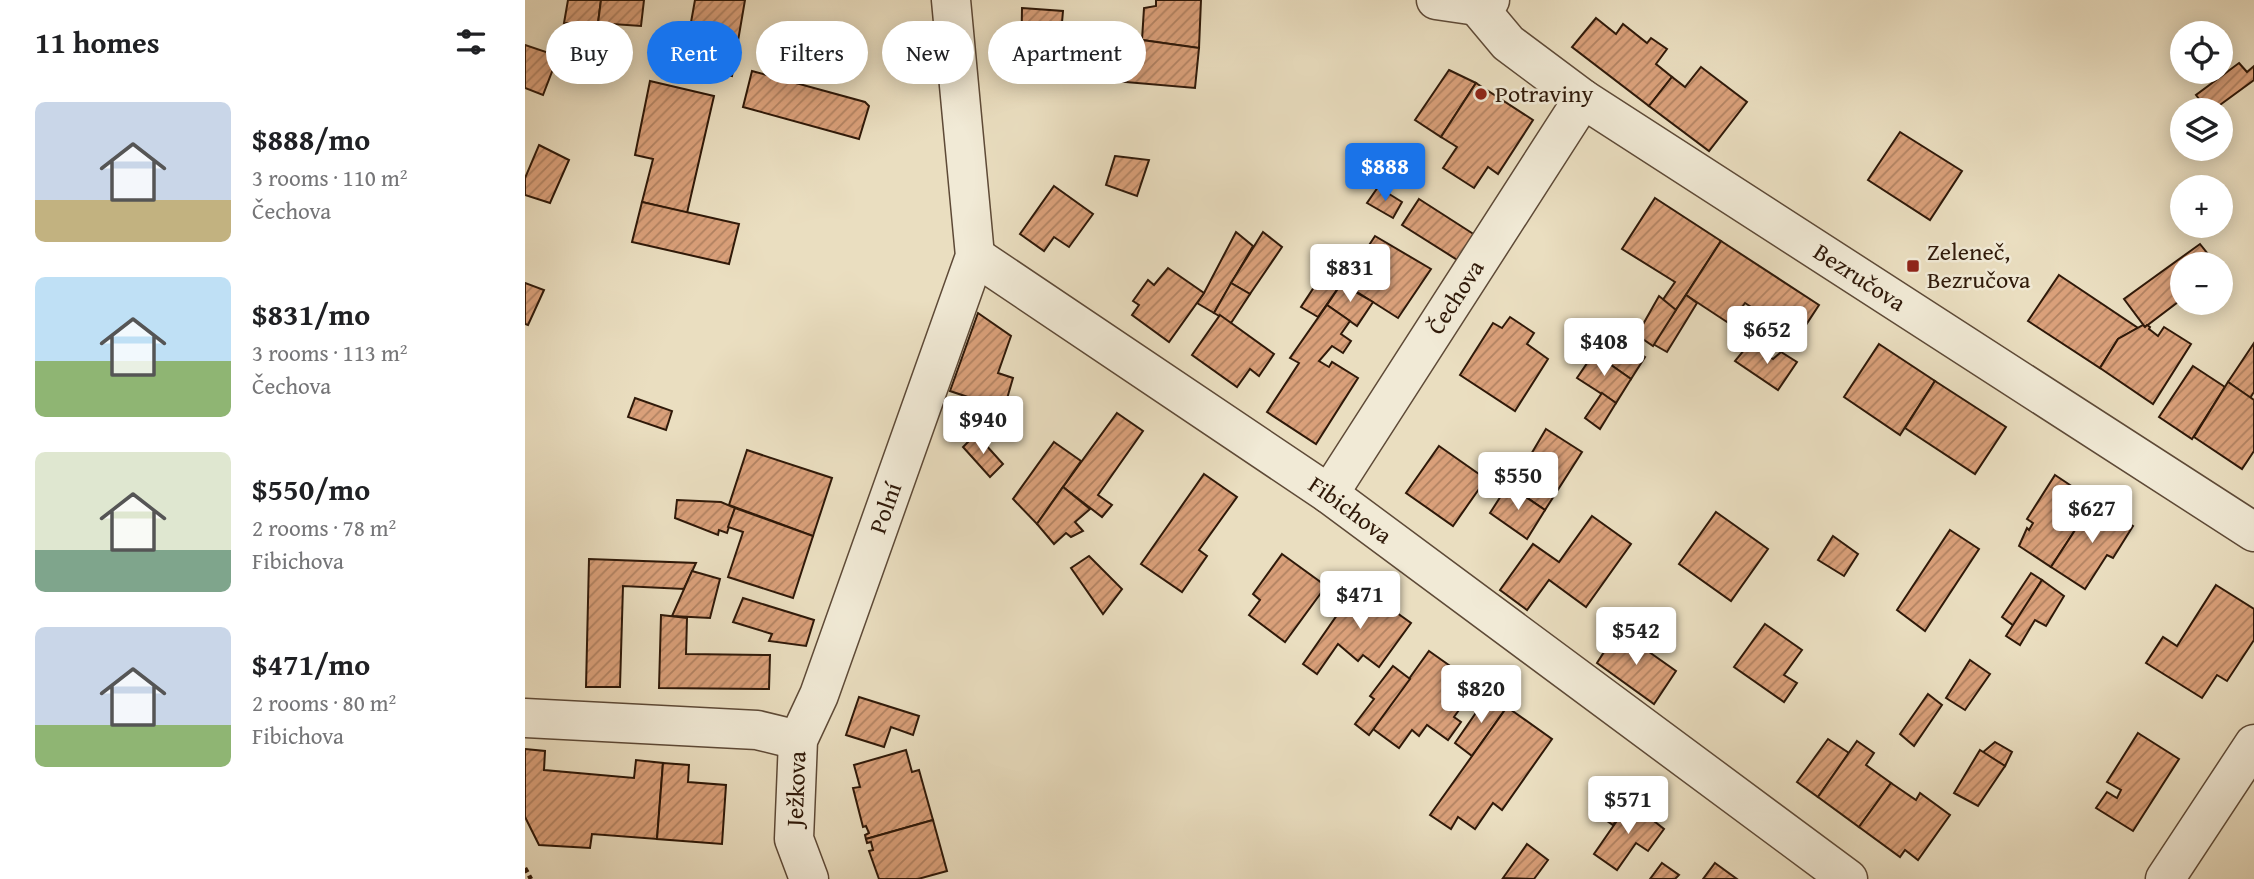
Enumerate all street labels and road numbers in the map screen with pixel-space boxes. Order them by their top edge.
street label: Bezručova [1807,234,1913,320]
street label: Čechova [1418,252,1493,341]
street label: Fibichova [1302,467,1400,552]
street label: Polní [860,476,911,538]
street label: Ježkova [776,750,815,830]

